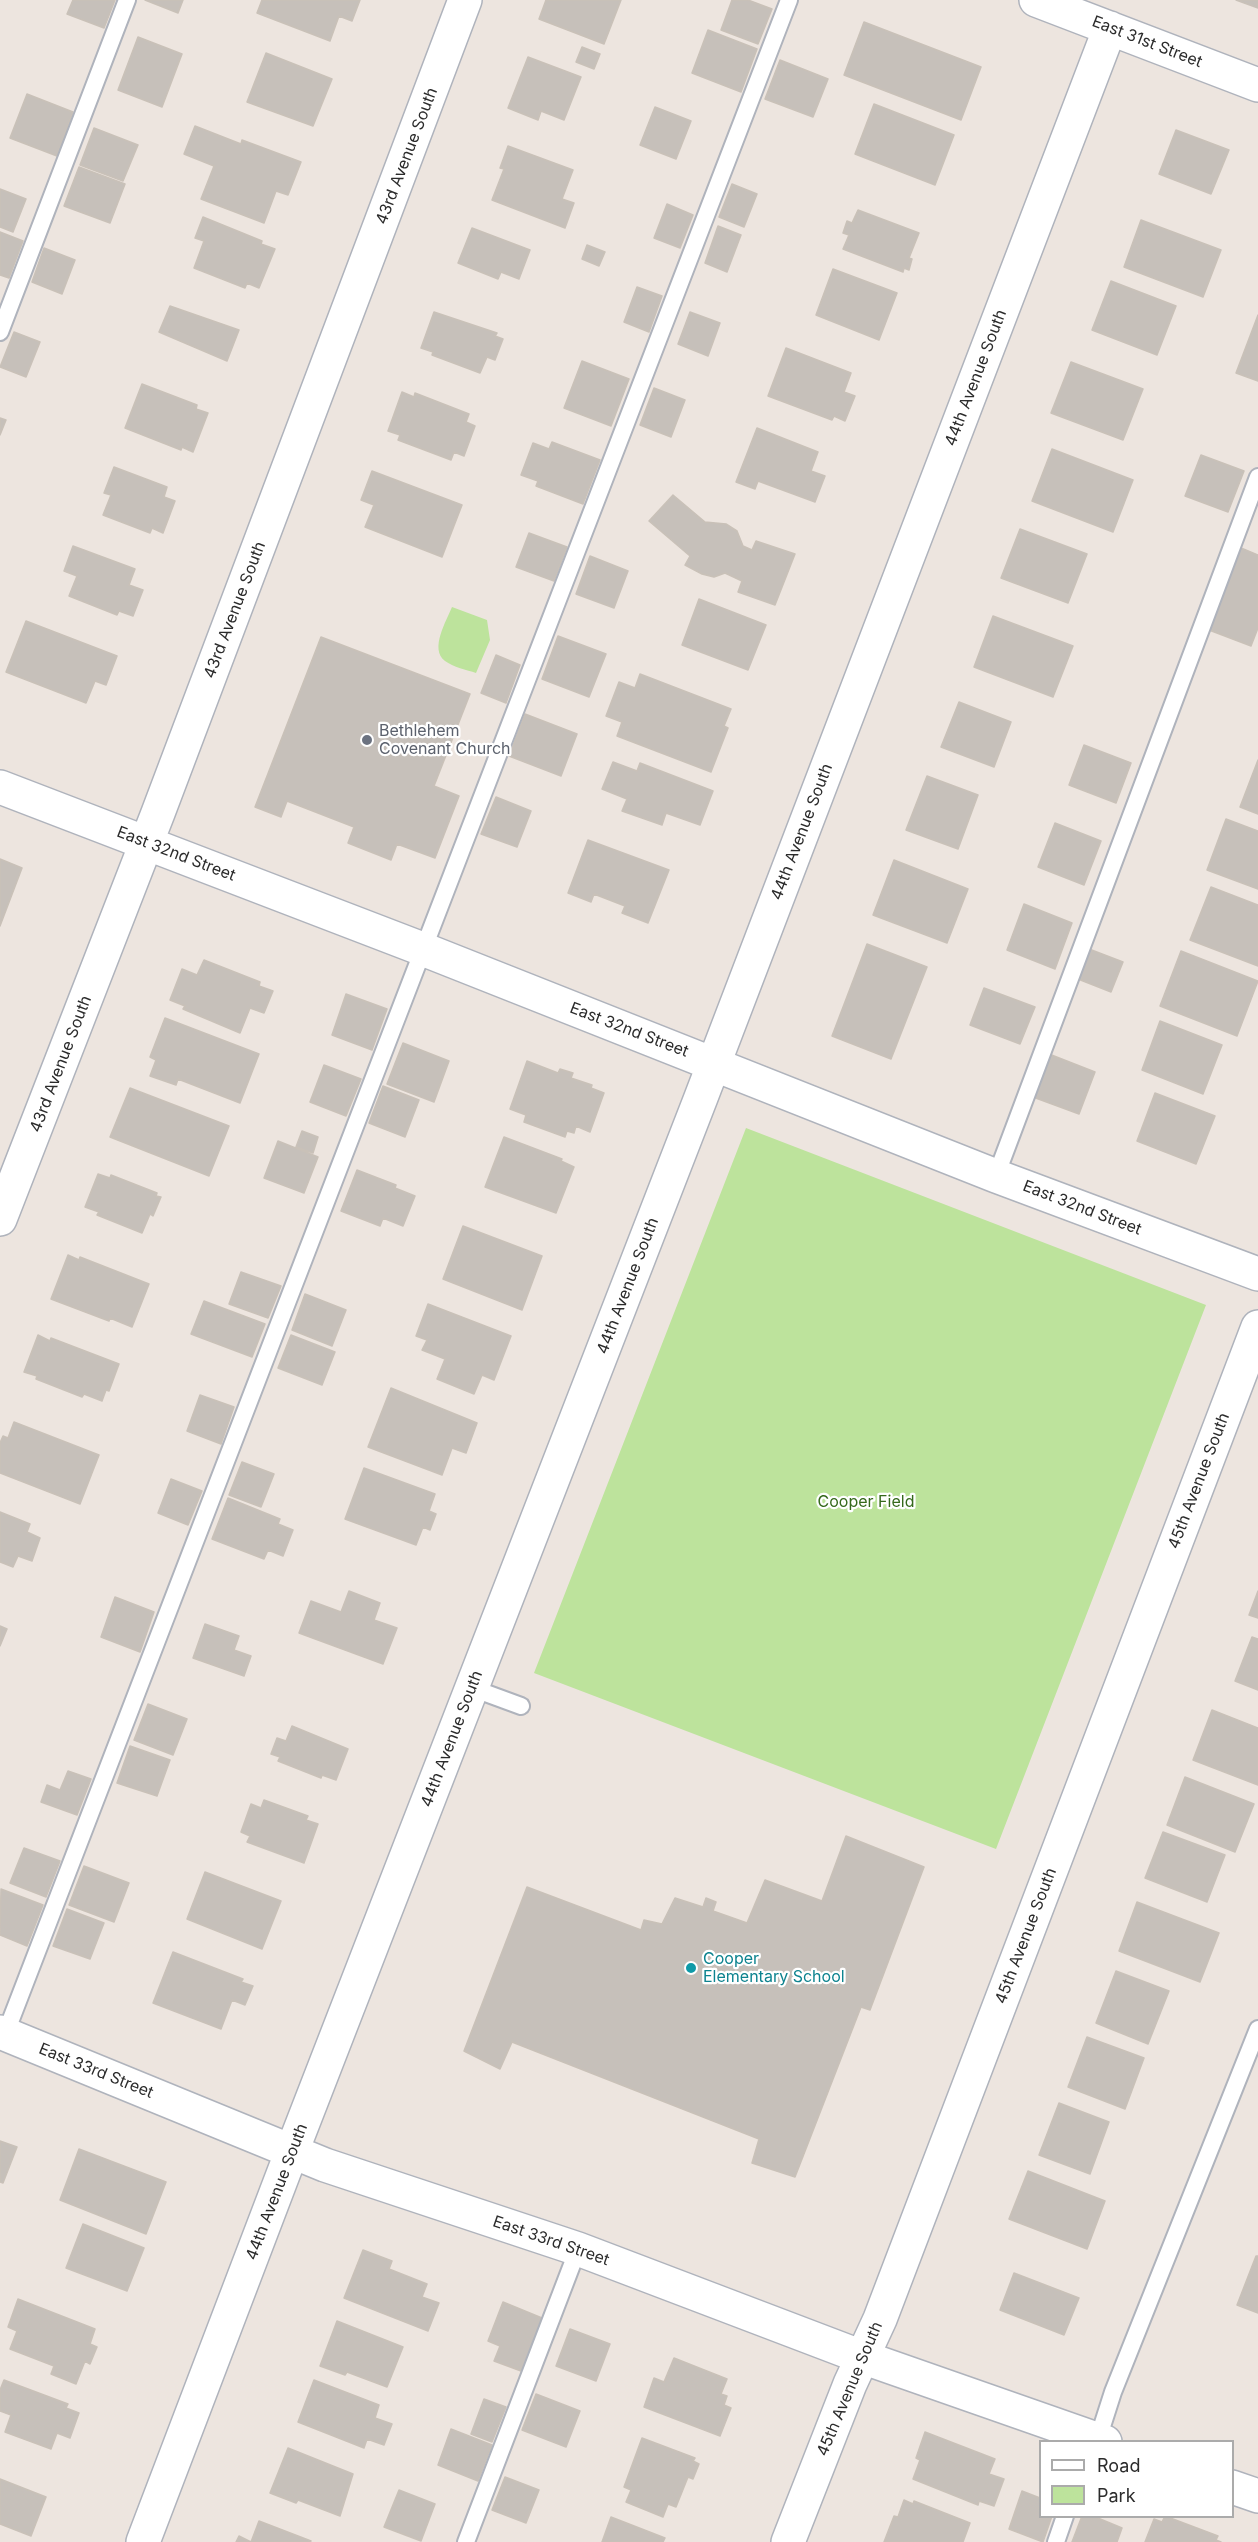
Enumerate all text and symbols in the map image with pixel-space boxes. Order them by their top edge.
street label: East 31st Street [1089,12,1205,72]
street label: 43rd Avenue South [372,85,442,227]
street label: 44th Avenue South [941,307,1011,449]
street label: 43rd Avenue South [200,539,270,681]
place label: Bethlehem Covenant Church [379,721,511,759]
marker: Bethlehem Covenant Church [360,733,374,747]
street label: 44th Avenue South [767,761,837,903]
street label: East 32nd Street [114,823,238,885]
street label: 43rd Avenue South [26,993,96,1135]
street label: East 32nd Street [567,999,691,1061]
street label: East 32nd Street [1020,1177,1144,1239]
street label: 44th Avenue South [593,1215,663,1357]
street label: 45th Avenue South [1164,1410,1234,1552]
park label: Cooper Field [818,1492,914,1512]
street label: 44th Avenue South [417,1668,487,1810]
street label: 45th Avenue South [991,1865,1061,2007]
place label: Cooper Elementary School [703,1949,845,1987]
marker: Cooper Elementary School [684,1961,698,1975]
street label: East 33rd Street [36,2039,156,2103]
street label: 44th Avenue South [242,2121,312,2263]
street label: East 33rd Street [490,2212,612,2270]
street label: 45th Avenue South [813,2319,887,2459]
legend [1039,2440,1234,2518]
text: Road [1097,2455,1140,2476]
text: Park [1097,2485,1136,2506]

